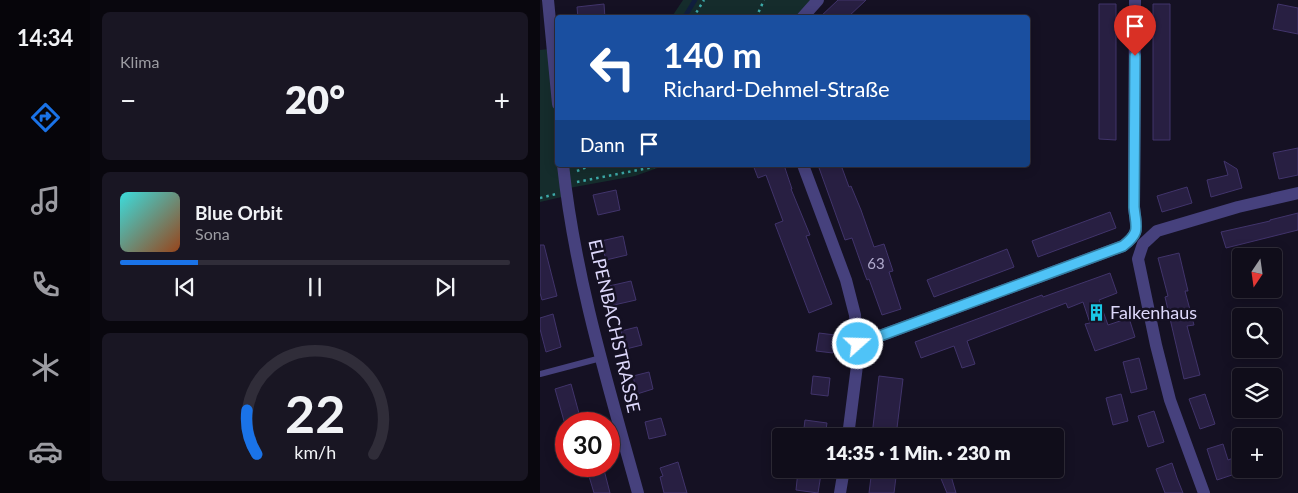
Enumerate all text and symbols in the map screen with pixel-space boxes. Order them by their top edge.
pin [1114,5,1156,56]
icon: arrive [1121,12,1149,40]
text: 14:34 [17,24,73,51]
text: 140 m [663,33,762,75]
icon: left [580,35,645,100]
text: Klima [120,52,159,71]
text: Richard-Dehmel-Straße [663,75,890,102]
text: 20° [285,76,345,122]
text: − [120,83,136,117]
text: + [494,83,510,117]
icon: directions [28,100,63,135]
icon: arrive [635,130,663,158]
text: Dann [580,133,625,156]
icon: music [28,183,63,218]
text: Blue Orbit [195,201,283,224]
text: Sona [195,224,230,243]
street label: ELPENBACHSTRASSE [584,237,646,415]
north arrow [1232,248,1282,298]
map controls [1232,248,1282,478]
house number: 63 [867,254,885,272]
icon: phone [28,267,63,302]
icon: previous [171,273,199,301]
icon: pause [301,273,329,301]
icon: next [431,273,459,301]
place label: Falkenhaus [1110,301,1197,323]
building icon: Falkenhaus [1086,303,1106,323]
button: search [1232,308,1282,358]
position arrow [831,317,883,369]
icon: climate [28,350,63,385]
button: layers [1232,368,1282,418]
text: 22 [285,382,345,444]
speed limit sign: 30 [555,412,620,477]
button: + [1232,428,1282,478]
icon: car [28,434,63,469]
text: km/h [294,441,336,463]
text: 14:35 · 1 Min. · 230 m [825,441,1011,464]

